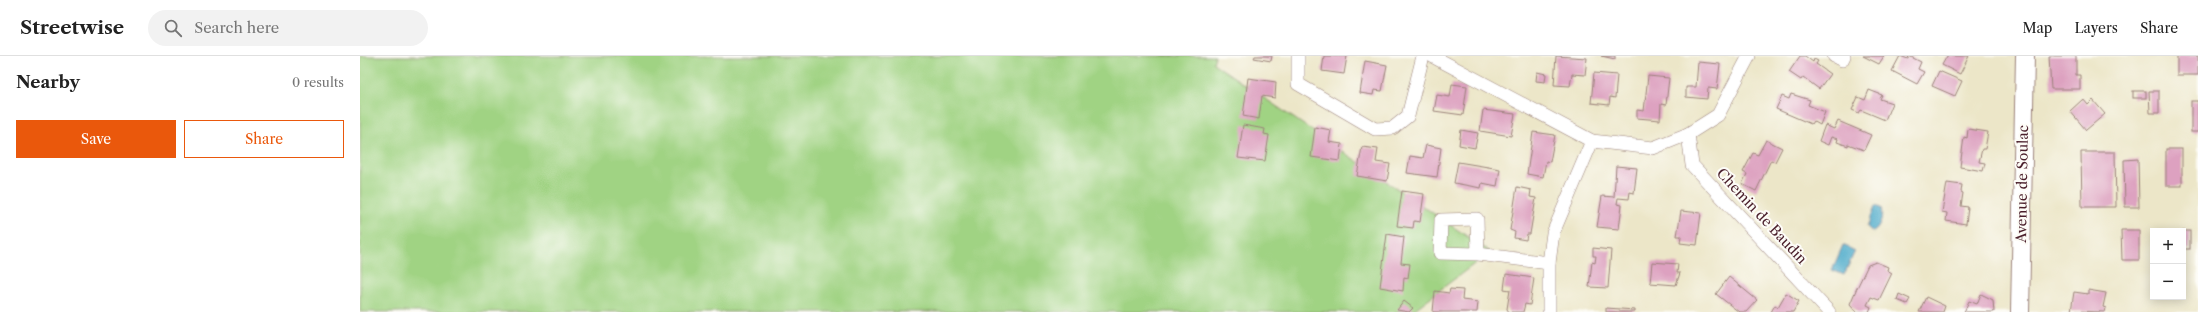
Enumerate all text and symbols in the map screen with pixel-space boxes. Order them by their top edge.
search box [148,10,428,46]
text: Streetwise [20,16,124,39]
icon: search [162,17,184,39]
text: Search here [194,18,279,37]
text: Map [2022,19,2052,37]
text: Layers [2074,19,2118,37]
text: Share [2140,19,2178,37]
text: Nearby [16,72,80,92]
text: 0 results [292,74,344,90]
button: Save [16,120,176,158]
button: Share [184,120,344,158]
street label: Avenue de Soulac [2012,125,2032,244]
street label: Chemin de Baudin [1713,164,1811,268]
map controls [2150,228,2186,300]
button: + [2150,228,2186,264]
button: − [2150,264,2186,300]

